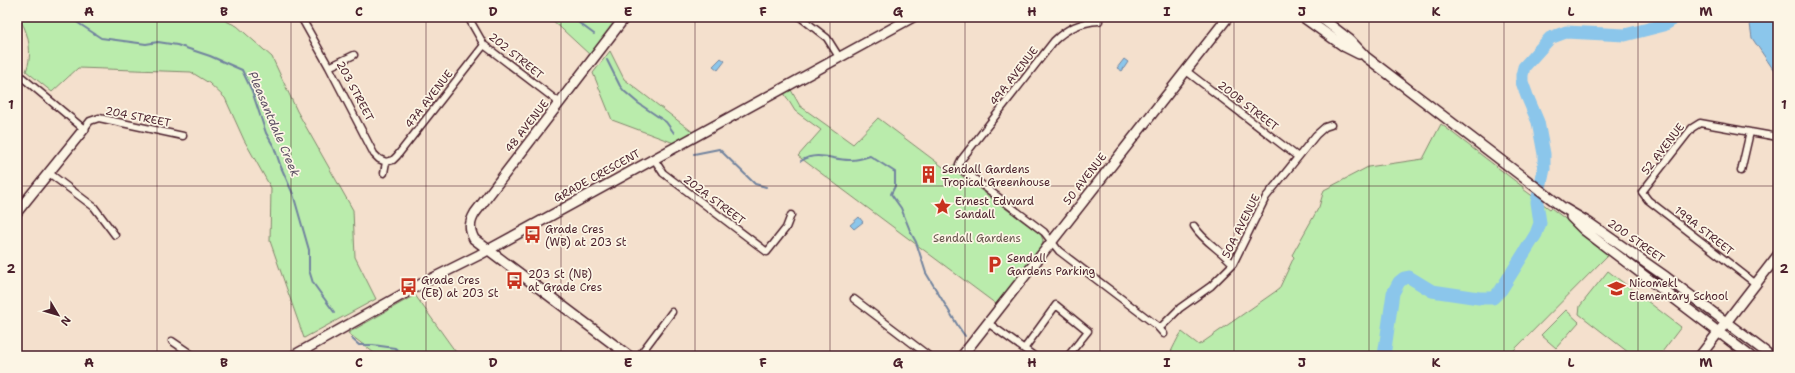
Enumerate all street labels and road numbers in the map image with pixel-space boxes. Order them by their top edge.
street label: 202 STREET [486,29,547,83]
street label: 49A AVENUE [986,43,1042,109]
street label: 203 STREET [333,58,377,124]
street label: 47A AVENUE [401,67,457,131]
street label: 200B STREET [1215,78,1282,135]
street label: 48 AVENUE [502,96,552,155]
street label: 204 STREET [104,103,172,131]
street label: 52 AVENUE [1638,120,1688,178]
street label: GRADE CRESCENT [551,146,643,206]
street label: 50 AVENUE [1060,150,1110,208]
street label: 202A STREET [680,172,748,228]
street label: 50A AVENUE [1218,191,1264,261]
street label: 199A STREET [1671,203,1737,259]
street label: 200 STREET [1604,216,1668,266]

